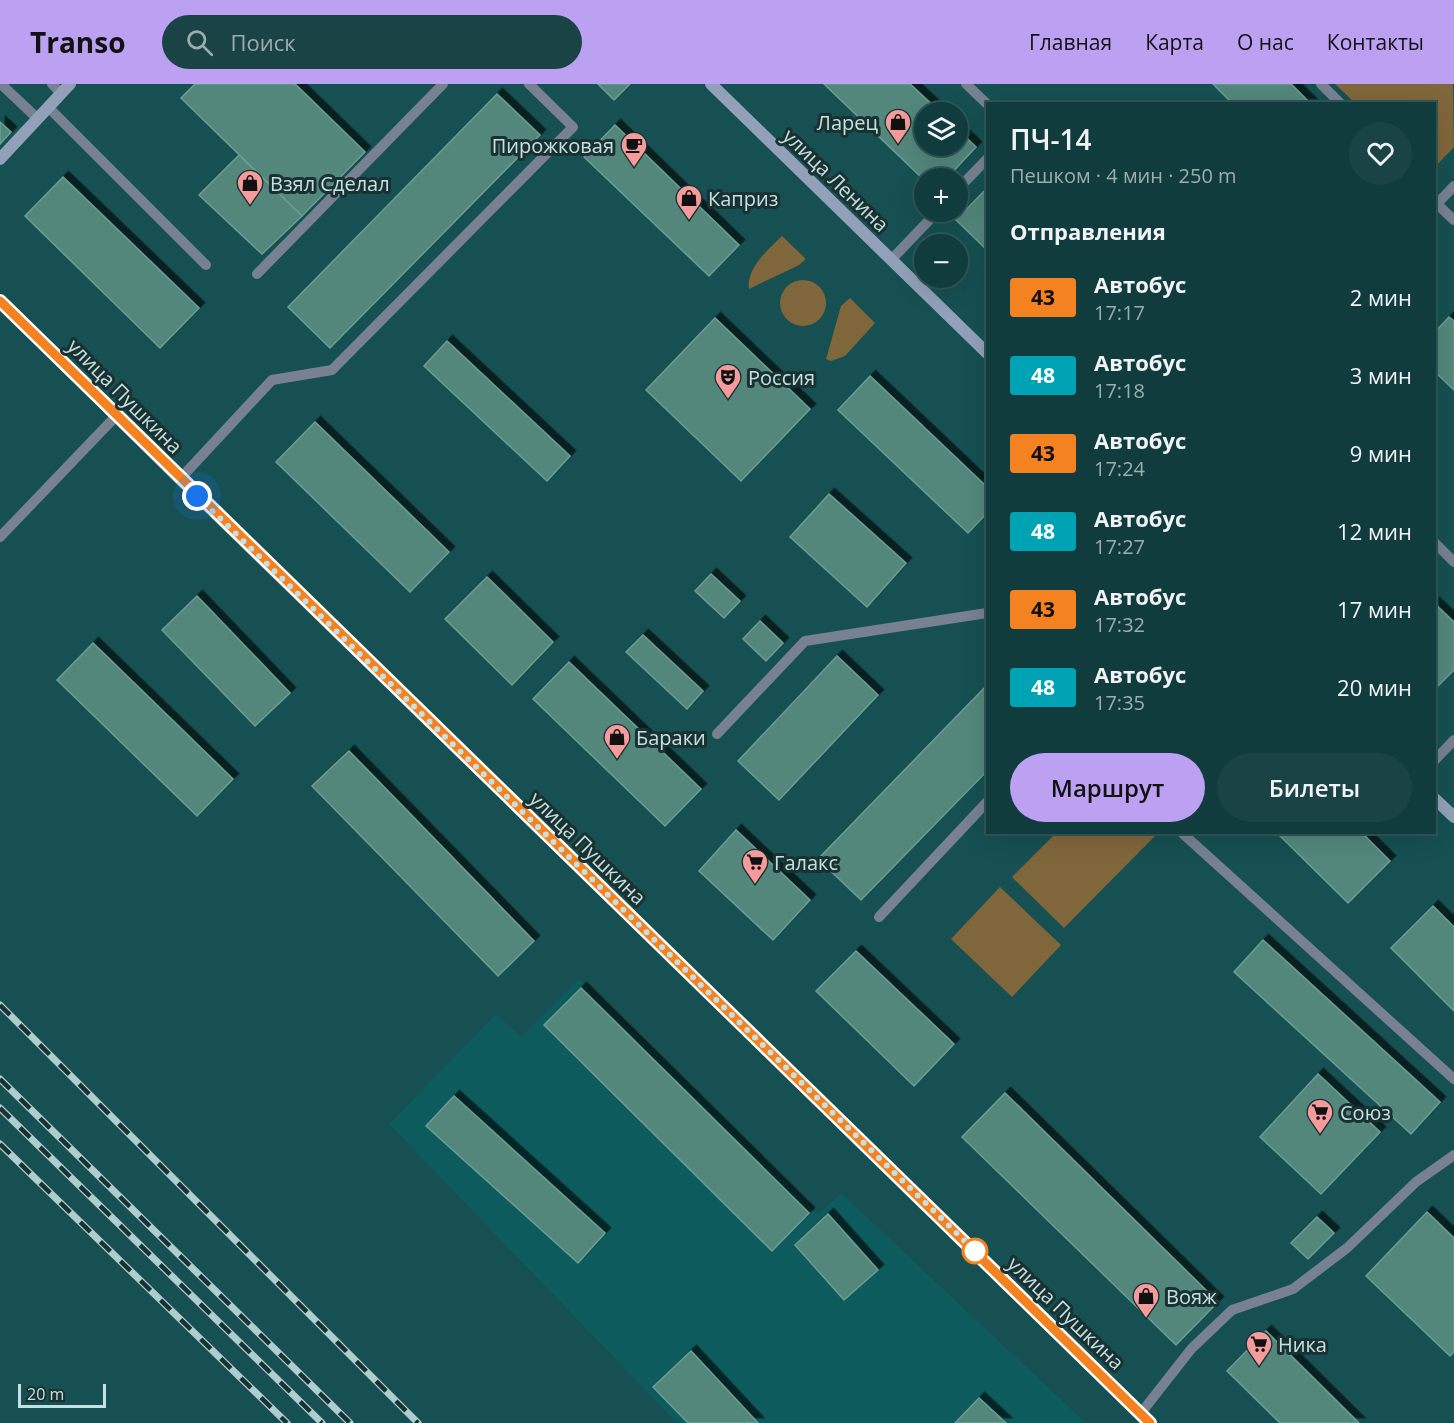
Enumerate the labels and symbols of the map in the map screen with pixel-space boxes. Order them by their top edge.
shop icon: Ларец [883,107,913,145]
place label: Ларец [817,109,878,136]
street label: улица Ленина [777,123,895,237]
cafe icon: Пирожковая [619,130,649,168]
place label: Пирожковая [492,132,614,159]
shop icon: Взял Сделал [235,168,265,206]
place label: Взял Сделал [270,170,390,197]
shop icon: Каприз [674,183,704,221]
place label: Каприз [708,185,778,212]
street label: улица Пушкина [62,333,188,459]
theatre icon: Россия [713,362,743,400]
place label: Россия [748,364,815,391]
your location [182,481,212,511]
shop icon: Бараки [602,722,632,760]
place label: Бараки [636,724,706,751]
street label: улица Пушкина [524,785,652,911]
supermarket icon: Галакс [740,847,770,885]
place label: Галакс [774,849,838,876]
supermarket icon: Союз [1305,1097,1335,1135]
place label: Союз [1340,1099,1391,1126]
unlabelled marker [962,1238,988,1264]
street label: улица Пушкина [1002,1250,1130,1376]
shop icon: Вояж [1131,1281,1161,1319]
place label: Вояж [1166,1283,1217,1310]
supermarket icon: Ника [1244,1329,1274,1367]
place label: Ника [1278,1331,1327,1358]
scale bar [18,1381,106,1408]

